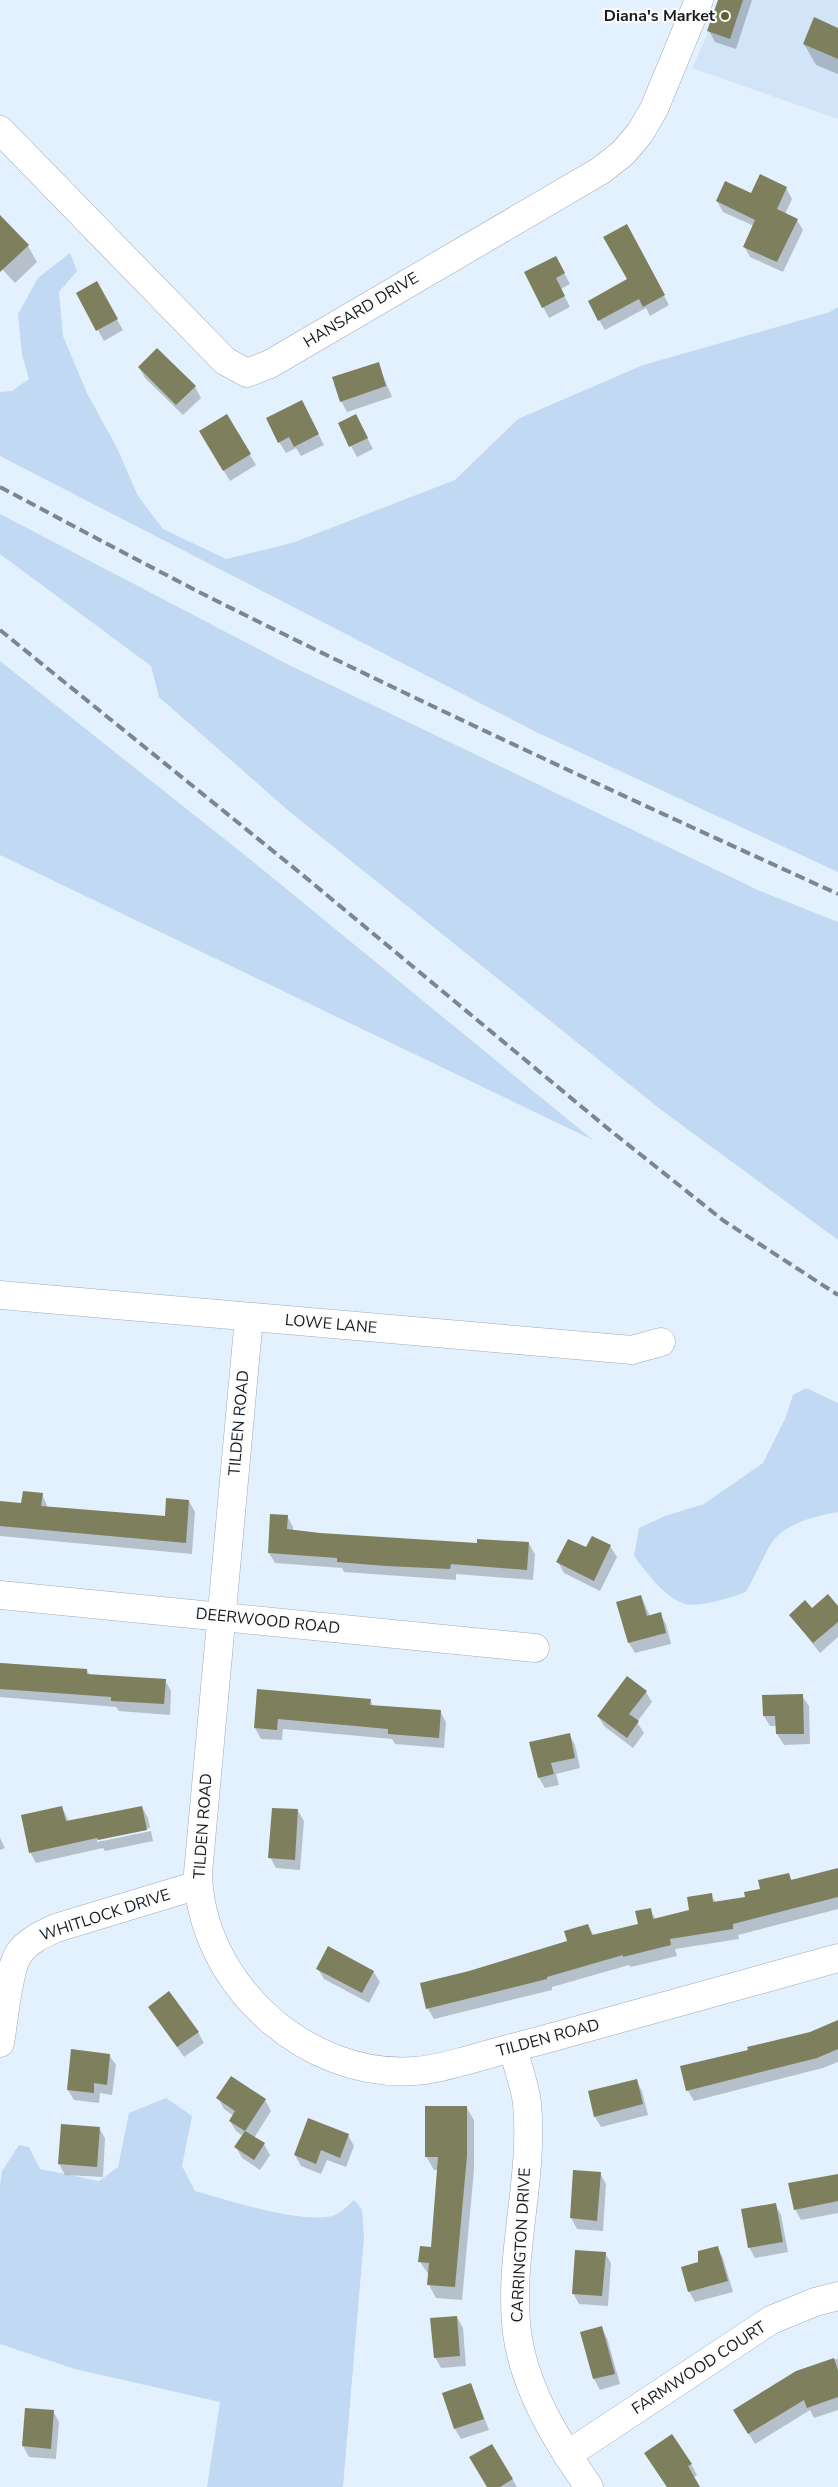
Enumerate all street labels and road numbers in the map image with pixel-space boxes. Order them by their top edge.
street label: HANSARD DRIVE [299,267,423,353]
street label: LOWE LANE [284,1309,378,1339]
street label: TILDEN ROAD [223,1369,255,1477]
street label: DEERWOOD ROAD [195,1602,341,1640]
street label: TILDEN ROAD [188,1772,218,1880]
street label: WHITLOCK DRIVE [37,1884,173,1946]
street label: TILDEN ROAD [494,2014,602,2062]
street label: CARRINGTON DRIVE [506,2167,536,2323]
street label: FARMWOOD COURT [628,2316,771,2420]

